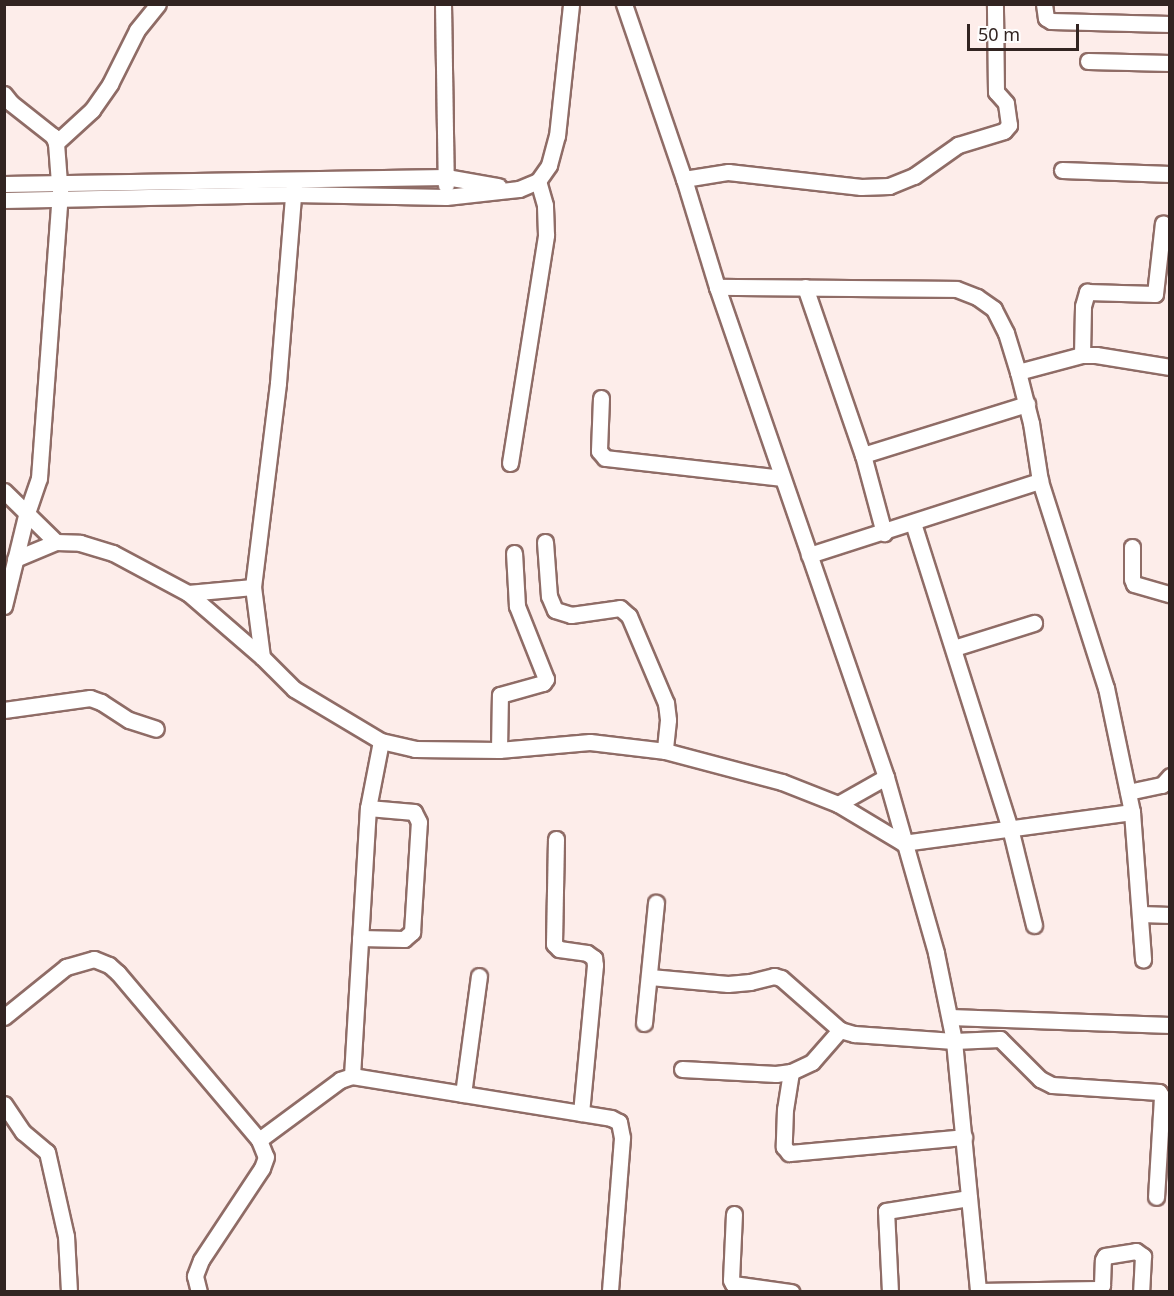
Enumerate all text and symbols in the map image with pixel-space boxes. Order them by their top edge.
scale bar [970,12,1082,50]
text: 50 m [978,22,1020,46]

